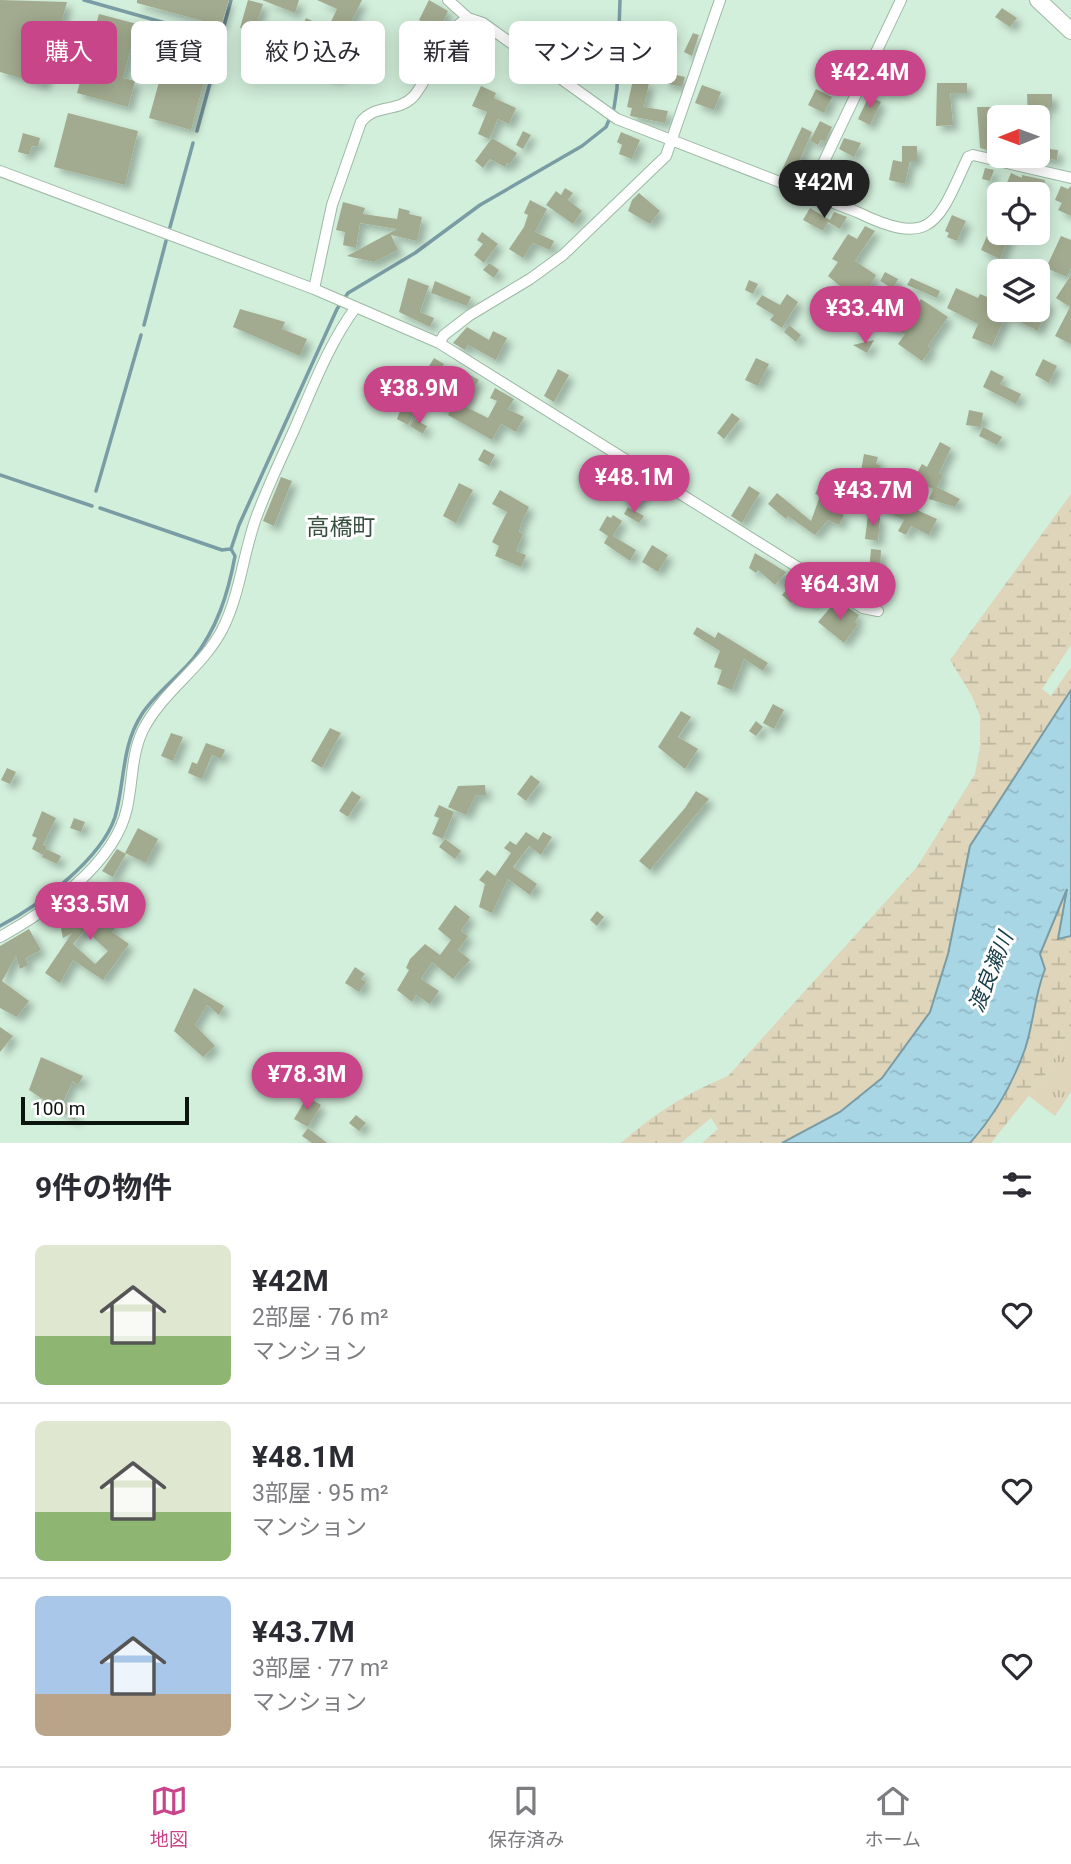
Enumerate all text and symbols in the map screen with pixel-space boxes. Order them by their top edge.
chip: 購入 [21,21,117,84]
chip: 賃貸 [131,21,227,84]
chip: 絞り込み [241,21,385,84]
chip: 新着 [399,21,495,84]
chip: マンション [509,21,677,84]
pin: ¥42.4M [813,50,927,110]
text: ¥42.4M [831,59,909,86]
north arrow [987,105,1050,168]
map controls [987,105,1050,322]
pin: ¥42M [783,160,865,220]
text: ¥42M [795,169,853,196]
button: locate [987,182,1050,245]
button: layers [987,259,1050,322]
pin: ¥33.4M [808,286,922,346]
text: ¥33.4M [826,295,904,322]
pin: ¥38.9M [362,366,476,426]
text: ¥38.9M [380,375,458,402]
pin: ¥48.1M [577,456,691,515]
text: ¥48.1M [595,464,673,491]
pin: ¥43.7M [816,468,930,528]
text: ¥43.7M [834,477,912,504]
district label: 高橋町 [307,514,376,541]
pin: ¥64.3M [783,562,897,622]
text: ¥64.3M [801,571,879,598]
pin: ¥33.5M [33,883,147,942]
text: ¥33.5M [51,891,129,918]
water label: 渡良瀬川 [964,927,1019,1015]
pin: ¥78.3M [250,1052,364,1112]
text: ¥78.3M [268,1061,346,1088]
scale bar [21,1094,189,1126]
text: 100 m [32,1097,85,1120]
icon: filters [998,1166,1036,1204]
text: 9件の物件 [35,1170,172,1205]
text: ¥42M [252,1263,329,1298]
icon: home [91,1273,175,1357]
icon: heart [998,1296,1036,1334]
text: 2部屋 · 76 m² [252,1304,389,1331]
text: マンション [252,1338,367,1365]
text: ¥48.1M [252,1439,355,1474]
icon: home [91,1449,175,1533]
icon: heart [998,1472,1036,1510]
text: 3部屋 · 95 m² [252,1480,389,1507]
text: マンション [252,1514,367,1541]
text: ¥43.7M [252,1614,355,1649]
icon: home [91,1624,175,1708]
icon: heart [998,1647,1036,1685]
text: 3部屋 · 77 m² [252,1655,389,1682]
text: マンション [252,1689,367,1716]
tab: 地図 [150,1782,188,1851]
tab: 保存済み [488,1782,564,1851]
tab: ホーム [864,1782,921,1851]

